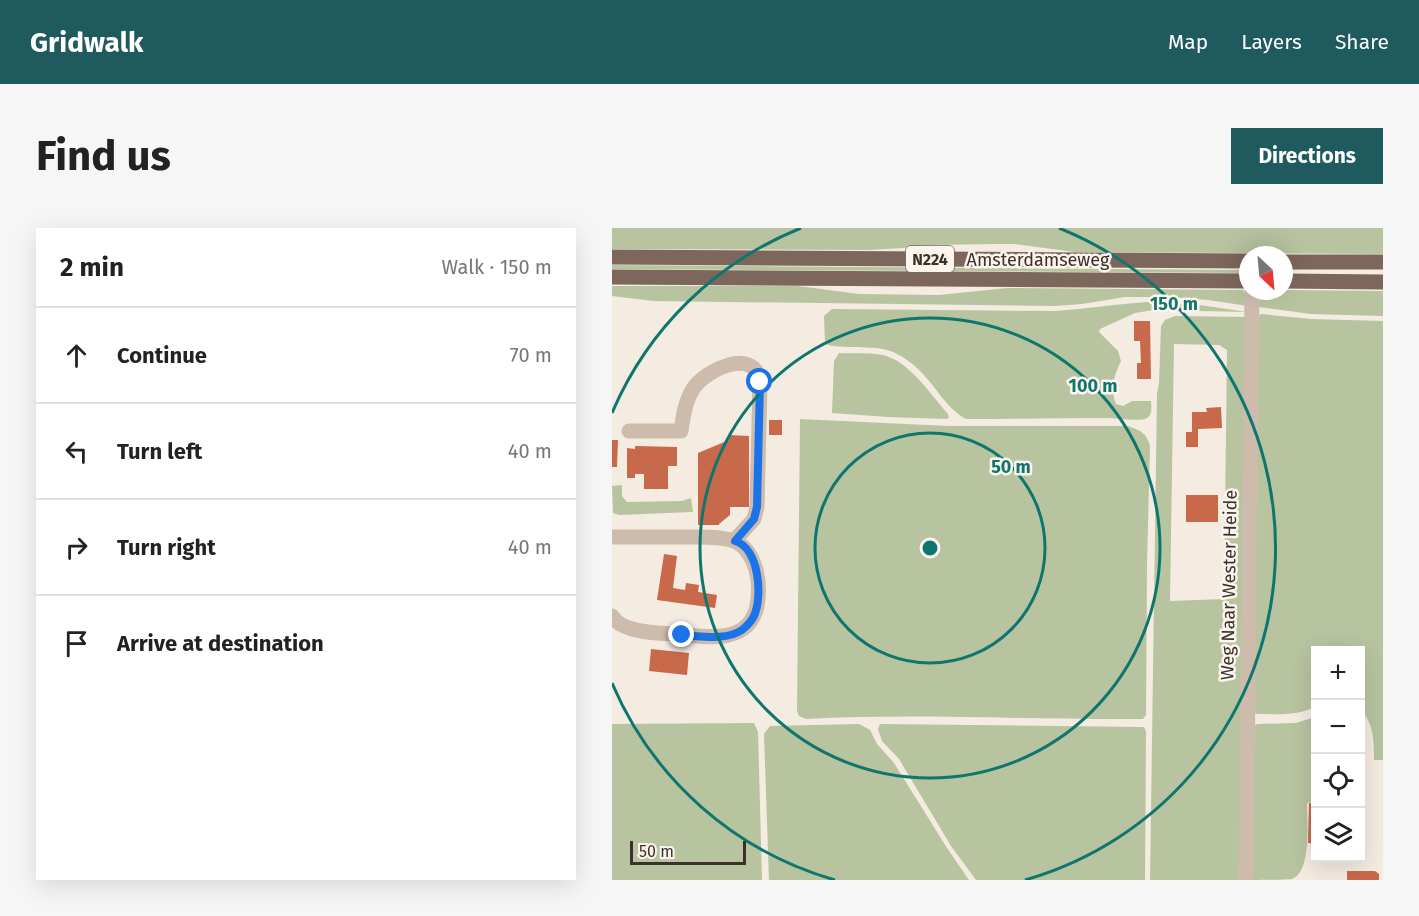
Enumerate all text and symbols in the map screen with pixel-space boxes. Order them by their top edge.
text: Gridwalk [30,26,143,59]
text: Map [1168,29,1208,55]
text: Layers [1241,29,1302,55]
text: Share [1335,29,1389,55]
button: Directions [1231,128,1383,184]
text: Find us [36,131,171,181]
road number: N224 [906,246,954,272]
north arrow [1239,246,1293,300]
street label: Amsterdamseweg [967,249,1110,271]
text: 2 min [60,252,124,283]
text: Walk · 150 m [442,255,552,279]
text: 150 m [1150,293,1198,315]
icon: ahead [60,339,93,372]
text: Continue [117,342,207,369]
text: 70 m [510,343,552,367]
route start [746,368,772,394]
text: 100 m [1069,375,1117,397]
icon: left [60,435,93,468]
text: Turn left [117,438,202,465]
text: 40 m [508,439,552,463]
text: 50 m [991,456,1031,478]
street label: Weg Naar Wester Heide [1216,490,1242,680]
icon: right [60,531,93,564]
text: Turn right [117,534,216,561]
text: 40 m [508,535,552,559]
centre of rings [920,538,940,558]
route end [668,621,694,647]
icon: arrive [60,627,93,660]
text: Arrive at destination [117,630,324,657]
map controls [1311,646,1365,862]
button: + [1311,646,1365,700]
button: − [1311,700,1365,754]
button: locate [1311,754,1365,808]
button: layers [1311,808,1365,862]
scale bar [630,838,746,866]
text: 50 m [639,842,674,861]

